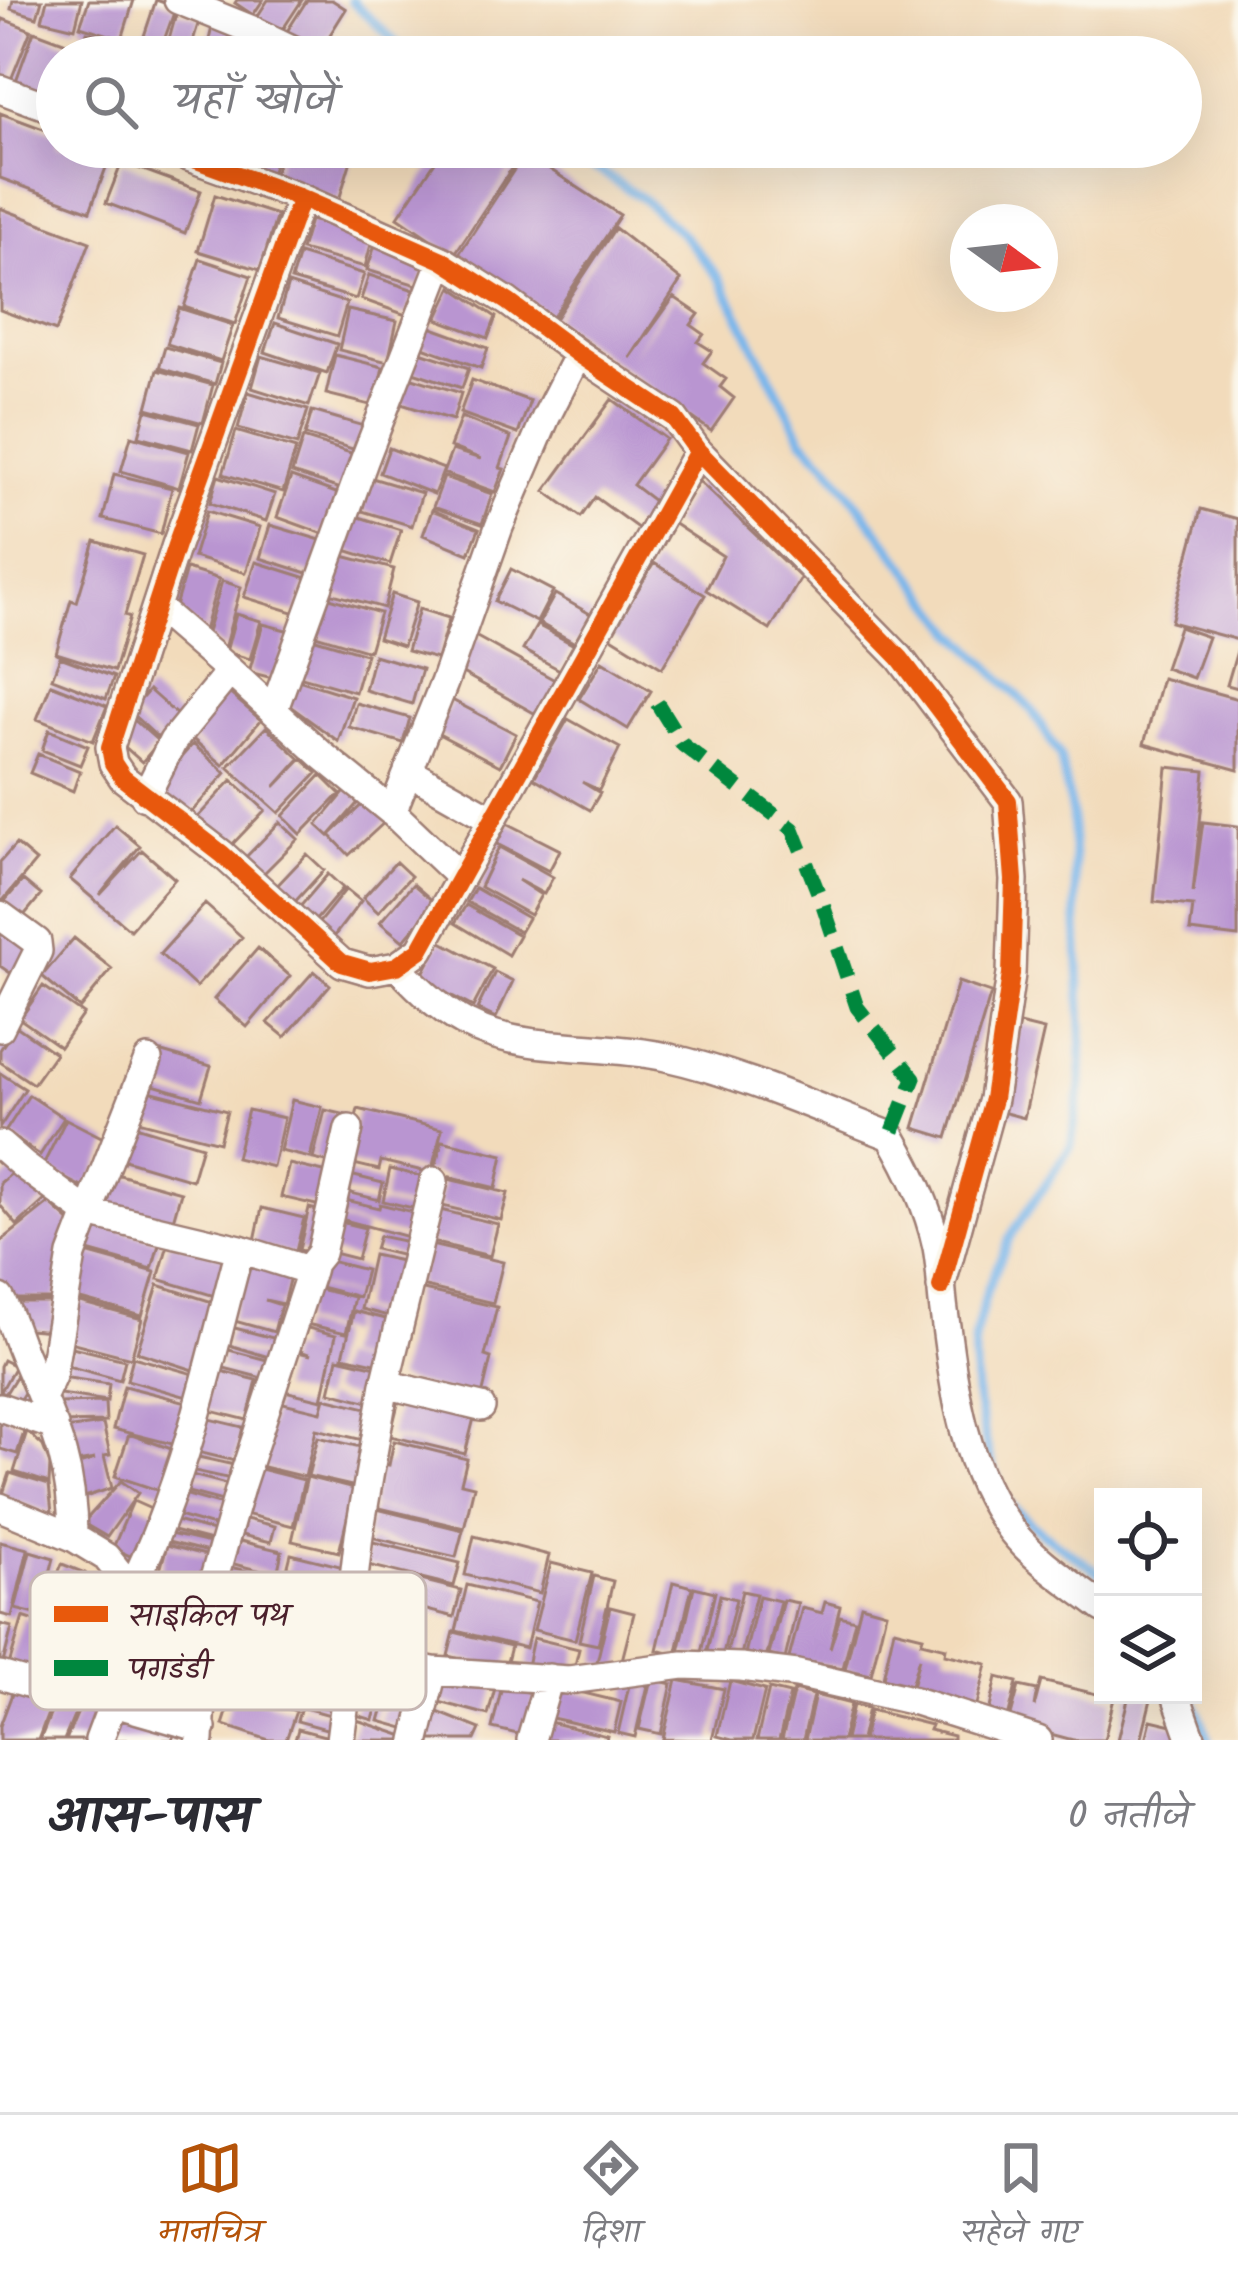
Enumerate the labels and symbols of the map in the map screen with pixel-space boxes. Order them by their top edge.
north arrow [950,204,1058,312]
legend [30,1572,426,1710]
text: साइकिल पथ [129,1591,294,1644]
text: पगडंडी [128,1645,216,1698]

